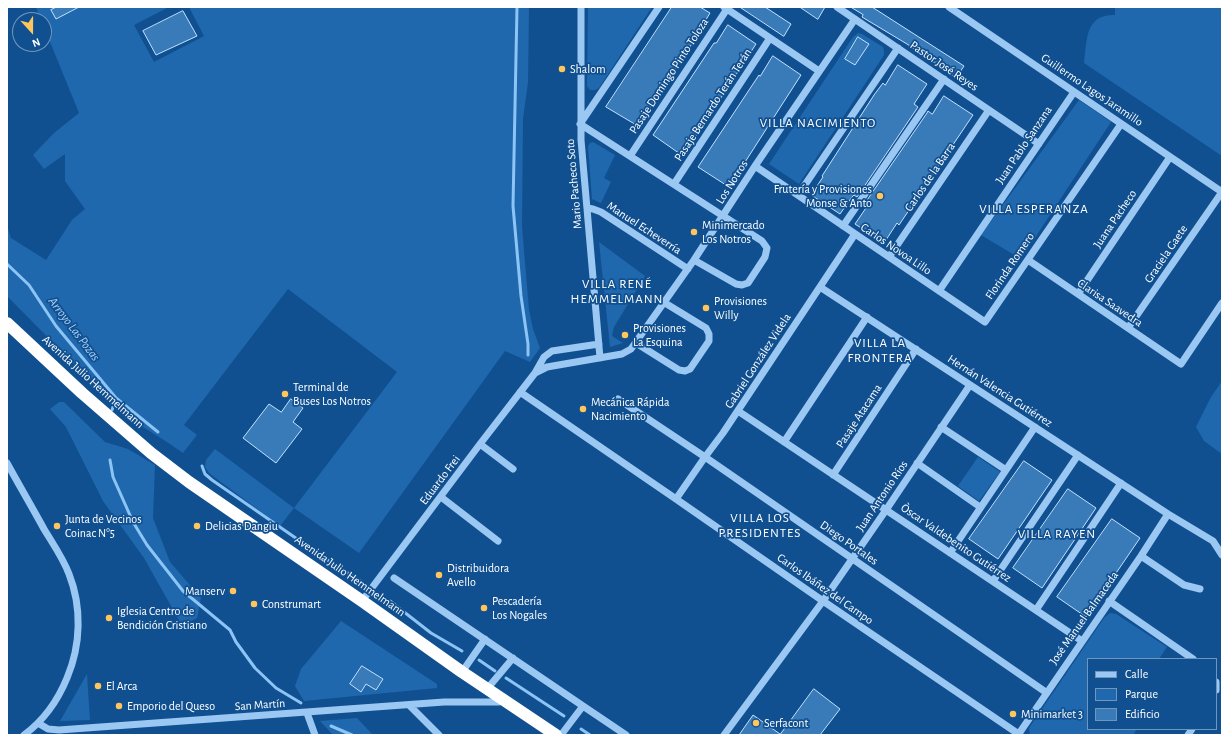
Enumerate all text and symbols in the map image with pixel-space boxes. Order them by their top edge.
north arrow [12,12,52,52]
street label: Pasaje Domingo Pinto Toloza [626,15,712,137]
text: N [31,36,42,49]
street label: Pastor José Reyes [907,38,981,94]
street label: Pasaje Bernardo Terán Terán [671,46,755,164]
street label: Guillermo Lagos Jaramillo [1038,51,1146,129]
place label: Shalom [570,62,606,76]
marker: Shalom [557,64,567,74]
street label: Juan Pablo Sanzana [993,103,1055,187]
district label: VILLA NACIMIENTO [760,115,876,131]
street label: Mario Pacheco Soto [563,138,585,230]
street label: Carlos de la Barra [902,140,958,214]
street label: Los Notros [713,157,751,207]
place label: Frutería y Provisiones Monse & Anto [774,182,872,210]
street label: Juana Pacheco [1090,187,1140,251]
marker: Frutería y Provisiones Monse & Anto [875,191,885,201]
street label: Manuel Echeverría [604,199,684,257]
district label: VILLA ESPERANZA [979,201,1089,217]
place label: Minimercado Los Notros [702,218,765,246]
street label: Carlos Novoa Lillo [858,220,934,278]
street label: Graciela Gaete [1141,222,1191,286]
marker: Minimercado Los Notros [689,227,699,237]
street label: Florinda Romero [982,230,1038,302]
district label: VILLA RENÉ HEMMELMANN [571,276,663,307]
street label: Clarisa Saavedra [1075,276,1145,330]
water label: Arroyo Las Pozas [45,294,103,364]
place label: Provisiones Willy [714,294,767,322]
marker: Provisiones Willy [701,303,711,313]
street label: Gabriel González Videla [722,311,794,411]
place label: Provisiones La Esquina [633,321,686,349]
marker: Provisiones La Esquina [620,330,630,340]
street label: Avenida Julio Hemmelmann [39,333,147,431]
district label: VILLA LA FRONTERA [847,335,913,366]
street label: Hernán Valencia Gutiérrez [945,352,1055,430]
place label: Terminal de Buses Los Notros [293,380,371,408]
street label: Pasaje Atacama [833,381,885,451]
marker: Terminal de Buses Los Notros [280,389,290,399]
place label: Mecánica Rápida Nacimiento [591,395,670,423]
marker: Mecánica Rápida Nacimiento [578,404,588,414]
street label: Eduardo Frei [417,452,463,508]
street label: Juan Antonio Ríos [853,458,911,534]
street label: Òscar Valdebenito Gutiérrez [898,501,1014,585]
district label: VILLA LOS PRESIDENTES [719,510,801,541]
place label: Junta de Vecinos Coinac N°5 [65,512,142,540]
street label: Diego Portales [817,518,881,568]
place label: Delicias Dangiu [205,519,278,533]
marker: Junta de Vecinos Coinac N°5 [52,521,62,531]
marker: Delicias Dangiu [192,521,202,531]
district label: VILLA RAYEN [1018,526,1096,542]
street label: Avenida Julio Hemmelmann [292,532,408,620]
street label: Carlos Ibáñez del Campo [774,550,876,628]
place label: Distribuidora Avello [447,561,509,589]
street label: José Manuel Balmaceda [1046,568,1122,668]
marker: Distribuidora Avello [434,570,444,580]
place label: Manserv [185,584,225,598]
marker: Manserv [228,586,238,596]
place label: Pescadería Los Nogales [492,594,547,622]
place label: Construmart [262,597,321,611]
marker: Construmart [249,599,259,609]
marker: Pescadería Los Nogales [479,603,489,613]
place label: Iglesia Centro de Bendición Cristiano [117,604,207,632]
marker: Iglesia Centro de Bendición Cristiano [104,613,114,623]
legend [1087,658,1217,730]
text: Calle [1125,668,1148,680]
place label: El Arca [106,679,137,693]
marker: El Arca [93,681,103,691]
text: Parque [1125,688,1158,700]
street label: San Martín [234,696,286,714]
place label: Emporio del Queso [127,699,215,713]
marker: Emporio del Queso [114,701,124,711]
place label: Minimarket 3 [1021,707,1083,721]
text: Edificio [1125,708,1160,720]
marker: Minimarket 3 [1008,709,1018,719]
place label: Serfacont [764,716,808,730]
marker: Serfacont [751,718,761,728]

